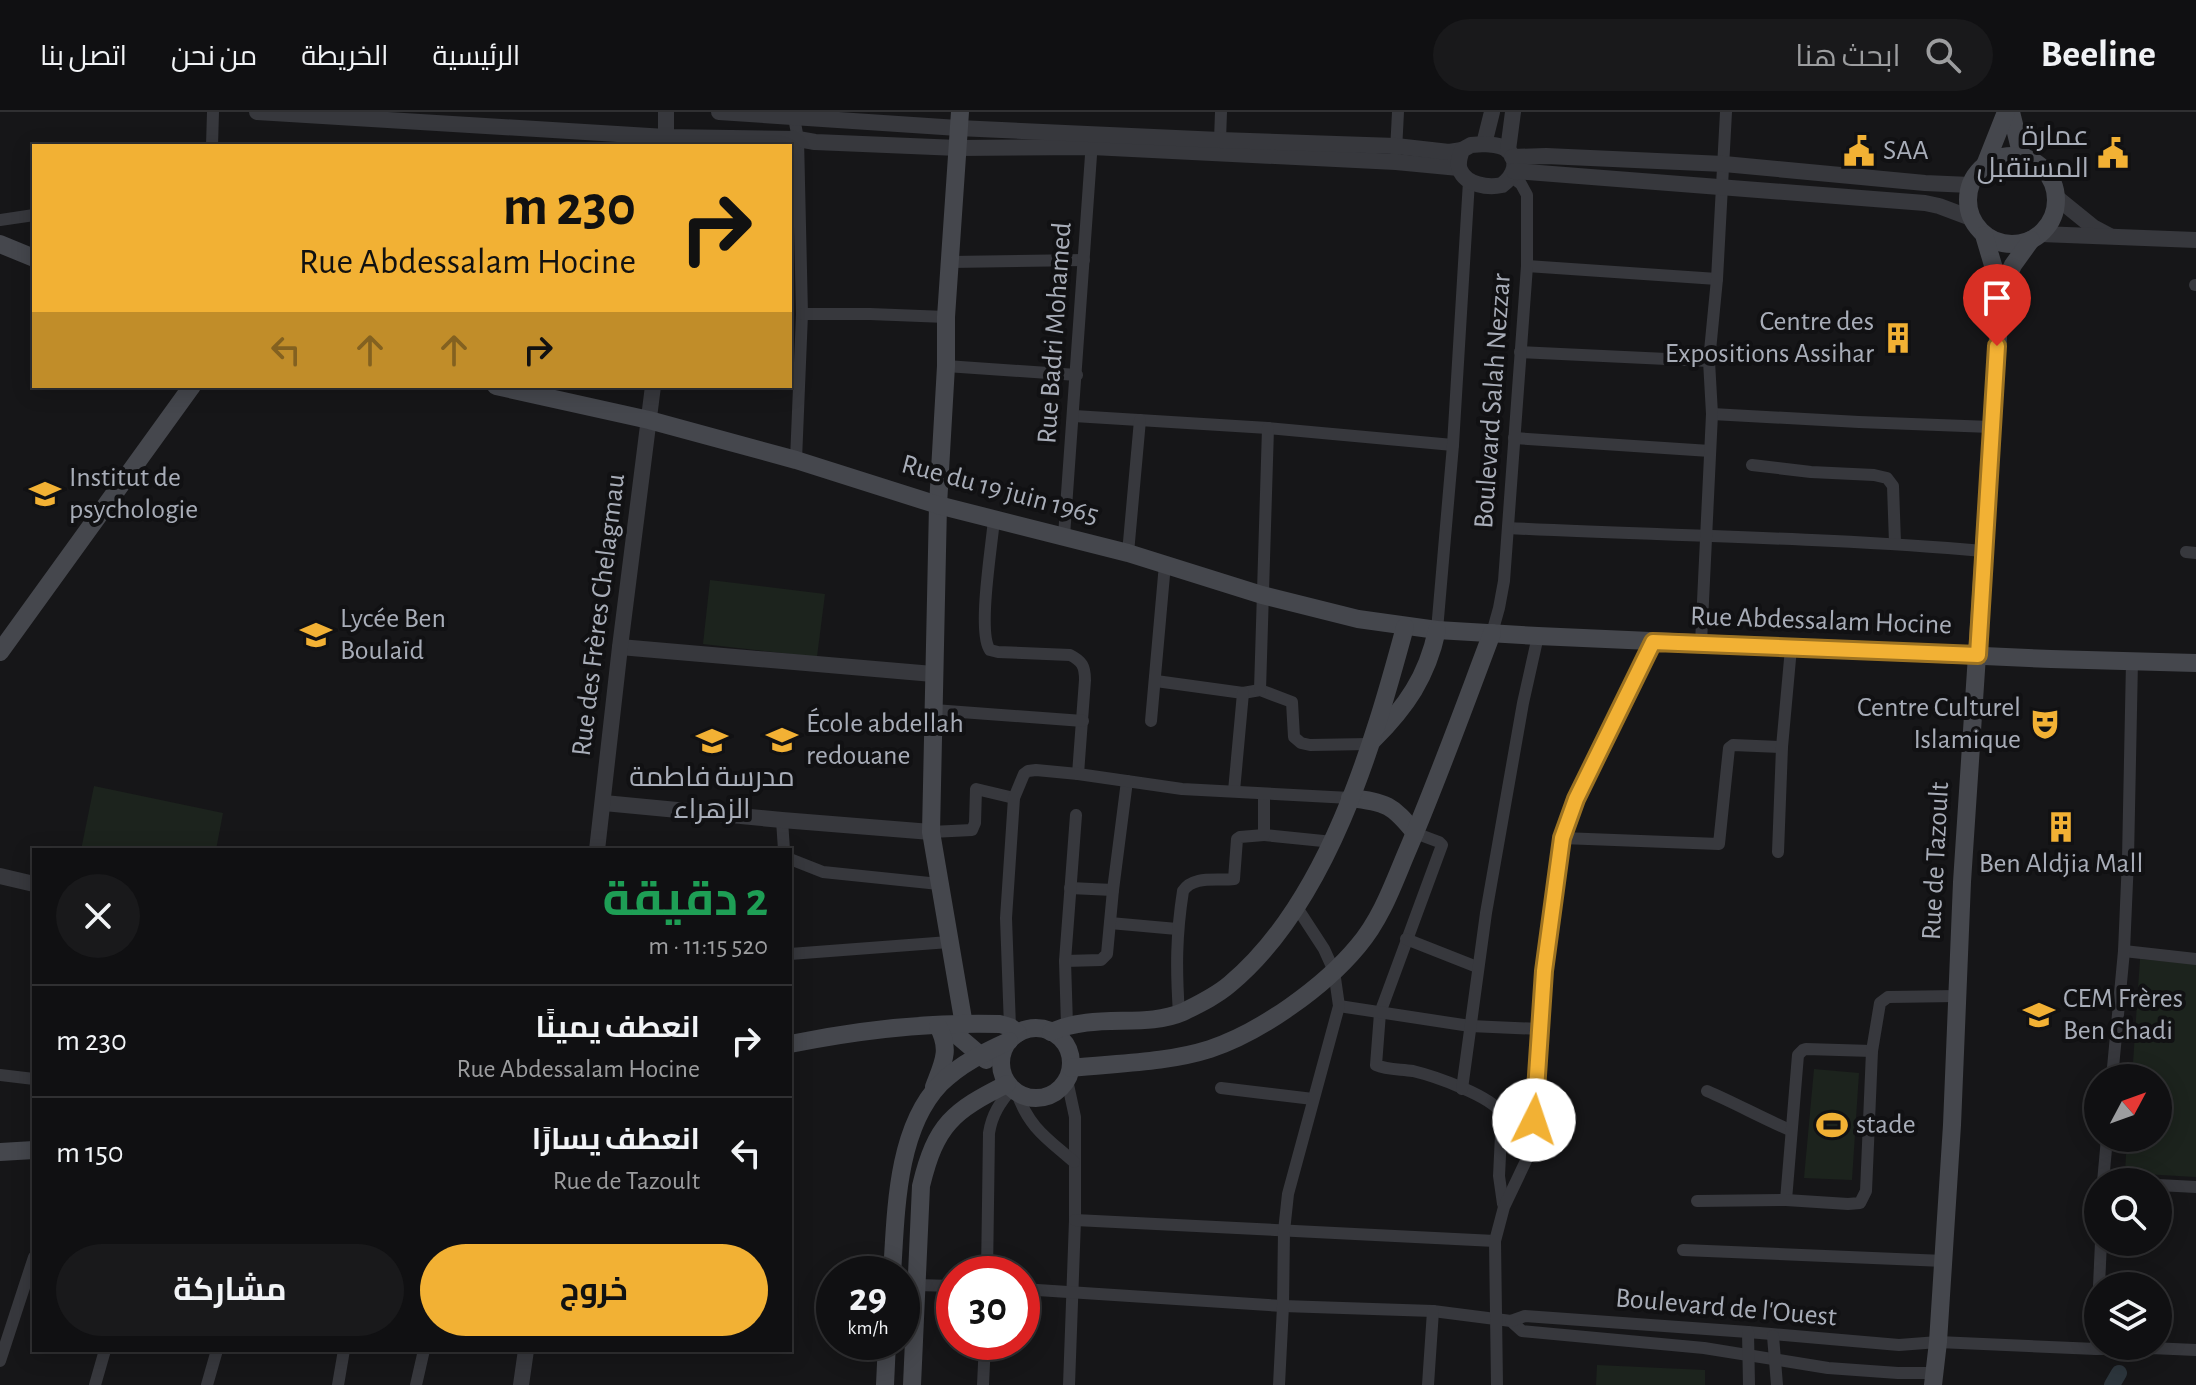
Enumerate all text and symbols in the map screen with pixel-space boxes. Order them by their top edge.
search box [1433,19,1993,91]
icon: search [1921,33,1965,77]
text: Beeline [2041,36,2156,74]
text: ابحث هنا [1795,42,1901,72]
text: اتصل بنا [40,43,127,71]
text: من نحن [171,43,257,71]
text: الخريطة [301,43,389,71]
text: الرئيسية [433,43,520,71]
place label: عمارة المستقبل [1977,123,2089,184]
public building icon: SAA [1842,134,1876,168]
public building icon: عمارة المستقبل [2096,136,2130,170]
place label: SAA [1883,137,1929,165]
icon: right [664,176,768,280]
text: 230 m [503,179,636,235]
street label: Rue Badri Mohamed [1033,221,1077,445]
text: Rue Abdessalam Hocine [299,244,636,280]
pin [1963,264,2031,346]
street label: Boulevard Salah Nezzar [1470,272,1516,530]
icon: arrive [1975,276,2019,320]
place label: Centre des Expositions Assihar [1665,308,1874,368]
building icon: Centre des Expositions Assihar [1881,321,1915,355]
icon: left [264,328,308,372]
icon: ahead [348,328,392,372]
icon: ahead [432,328,476,372]
icon: right [516,328,560,372]
street label: Rue du 19 juin 1965 [898,450,1102,530]
place label: Institut de psychologie [69,464,198,524]
street label: Rue des Frères Chelagmau [568,472,630,758]
school or university icon: Institut de psychologie [28,477,62,511]
street label: Rue Abdessalam Hocine [1689,602,1953,640]
place label: Lycée Ben Boulaïd [340,605,446,665]
school or university icon: Lycée Ben Boulaïd [299,618,333,652]
place label: Centre Culturel Islamique [1857,694,2021,754]
place label: École abdellah redouane [806,707,964,770]
theatre icon: Centre Culturel Islamique [2028,707,2062,741]
school or university icon: École abdellah redouane [765,723,799,757]
school or university icon: مدرسة فاطمة الزهراء [695,724,729,758]
place label: مدرسة فاطمة الزهراء [629,764,795,824]
street label: Rue de Tazoult [1918,781,1954,941]
building icon: Ben Aldjia Mall [2044,810,2078,844]
place label: Ben Aldjia Mall [1979,850,2143,878]
button: close [56,874,140,958]
text: 2 دقيقة [602,877,768,925]
text: 520 m · 11:15 [648,933,768,959]
place label: CEM Frères Ben Chadi [2063,985,2183,1045]
school or university icon: CEM Frères Ben Chadi [2022,998,2056,1032]
text: انعطف يمينًا [536,1013,700,1043]
icon: right [724,1019,768,1063]
text: 230 m [56,1026,127,1056]
text: Rue Abdessalam Hocine [456,1056,700,1082]
north arrow [2084,1064,2172,1152]
map controls [2084,1064,2172,1360]
position arrow [1492,1078,1576,1162]
sports icon: stade [1815,1108,1849,1142]
place label: stade [1856,1111,1916,1139]
text: انعطف يسارًا [532,1125,700,1155]
icon: left [724,1131,768,1175]
text: 150 m [56,1138,124,1168]
text: Rue de Tazoult [553,1168,700,1194]
button: search [2084,1168,2172,1256]
button: مشاركة [56,1244,404,1336]
button: خروج [420,1244,768,1336]
speed limit sign: 30 [936,1256,1040,1360]
button: layers [2084,1272,2172,1360]
text: 29 [849,1278,887,1318]
street label: Boulevard de l'Ouest [1614,1284,1838,1332]
text: km/h [847,1318,889,1338]

